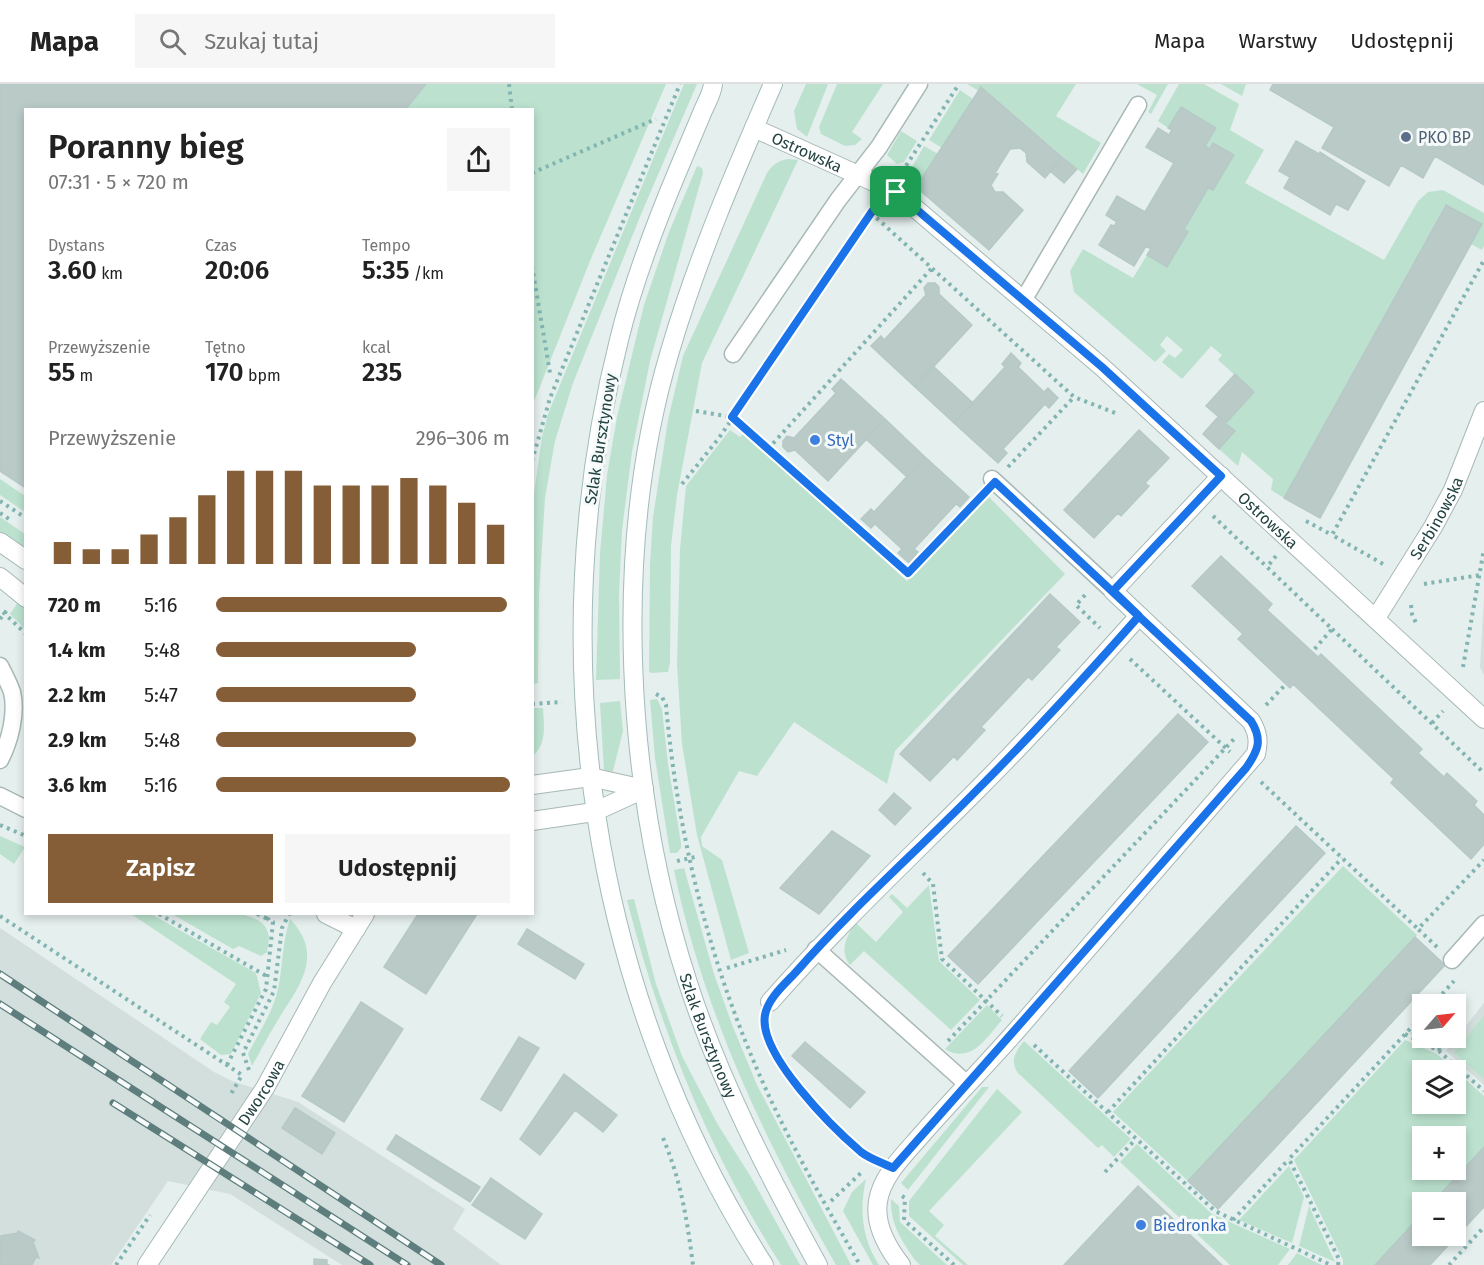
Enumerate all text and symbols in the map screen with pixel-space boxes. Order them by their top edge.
search box [135,14,555,68]
text: Mapa [30,25,99,58]
icon: search [156,25,189,58]
text: Szukaj tutaj [204,28,319,55]
text: Mapa [1154,28,1205,54]
text: Warstwy [1238,28,1317,54]
text: Udostępnij [1350,28,1454,54]
text: Poranny bieg [48,127,244,167]
button: share [447,128,510,191]
street label: Ostrowska [769,128,845,176]
place label: PKO BP [1418,128,1471,147]
marker: PKO BP [1399,130,1413,144]
pin [870,166,921,217]
text: 07:31 · 5 × 720 m [48,170,189,194]
icon: arrive [879,175,912,208]
text: Dystans [48,236,105,255]
text: Czas [205,236,237,255]
text: Tempo [362,236,411,255]
text: 3.60 [48,255,97,286]
text: 20:06 [205,255,269,286]
text: 5:35 [362,255,409,286]
text: km [97,264,123,283]
text: /km [409,264,444,283]
text: Przewyższenie [48,338,151,357]
text: Tętno [205,338,246,357]
text: kcal [362,338,391,357]
text: 55 [48,357,75,388]
text: 170 [205,357,244,388]
text: 235 [362,357,402,388]
text: m [75,366,93,385]
text: bpm [244,366,281,385]
street label: Szlak Bursztynowy [581,372,620,506]
text: Przewyższenie [48,426,176,450]
text: 296–306 m [416,426,510,450]
place label: Styl [827,431,854,450]
marker: Styl [808,433,822,447]
street label: Serbinowska [1406,474,1467,563]
street label: Ostrowska [1234,488,1302,553]
text: 720 m [48,593,101,617]
text: 5:16 [144,593,177,617]
text: 1.4 km [48,638,106,662]
text: 5:48 [144,638,180,662]
text: 2.2 km [48,683,106,707]
text: 5:47 [144,683,178,707]
text: 2.9 km [48,728,107,752]
text: 5:48 [144,728,180,752]
text: 3.6 km [48,773,107,797]
text: 5:16 [144,773,177,797]
button: Zapisz [48,834,273,903]
button: Udostępnij [285,834,510,903]
street label: Szlak Bursztynowy [675,971,741,1101]
north arrow [1412,994,1466,1048]
map controls [1412,994,1466,1246]
street label: Dworcowa [234,1056,289,1129]
button: layers [1412,1060,1466,1114]
button: + [1412,1126,1466,1180]
button: − [1412,1192,1466,1246]
place label: Biedronka [1153,1216,1227,1235]
marker: Biedronka [1134,1218,1148,1232]

